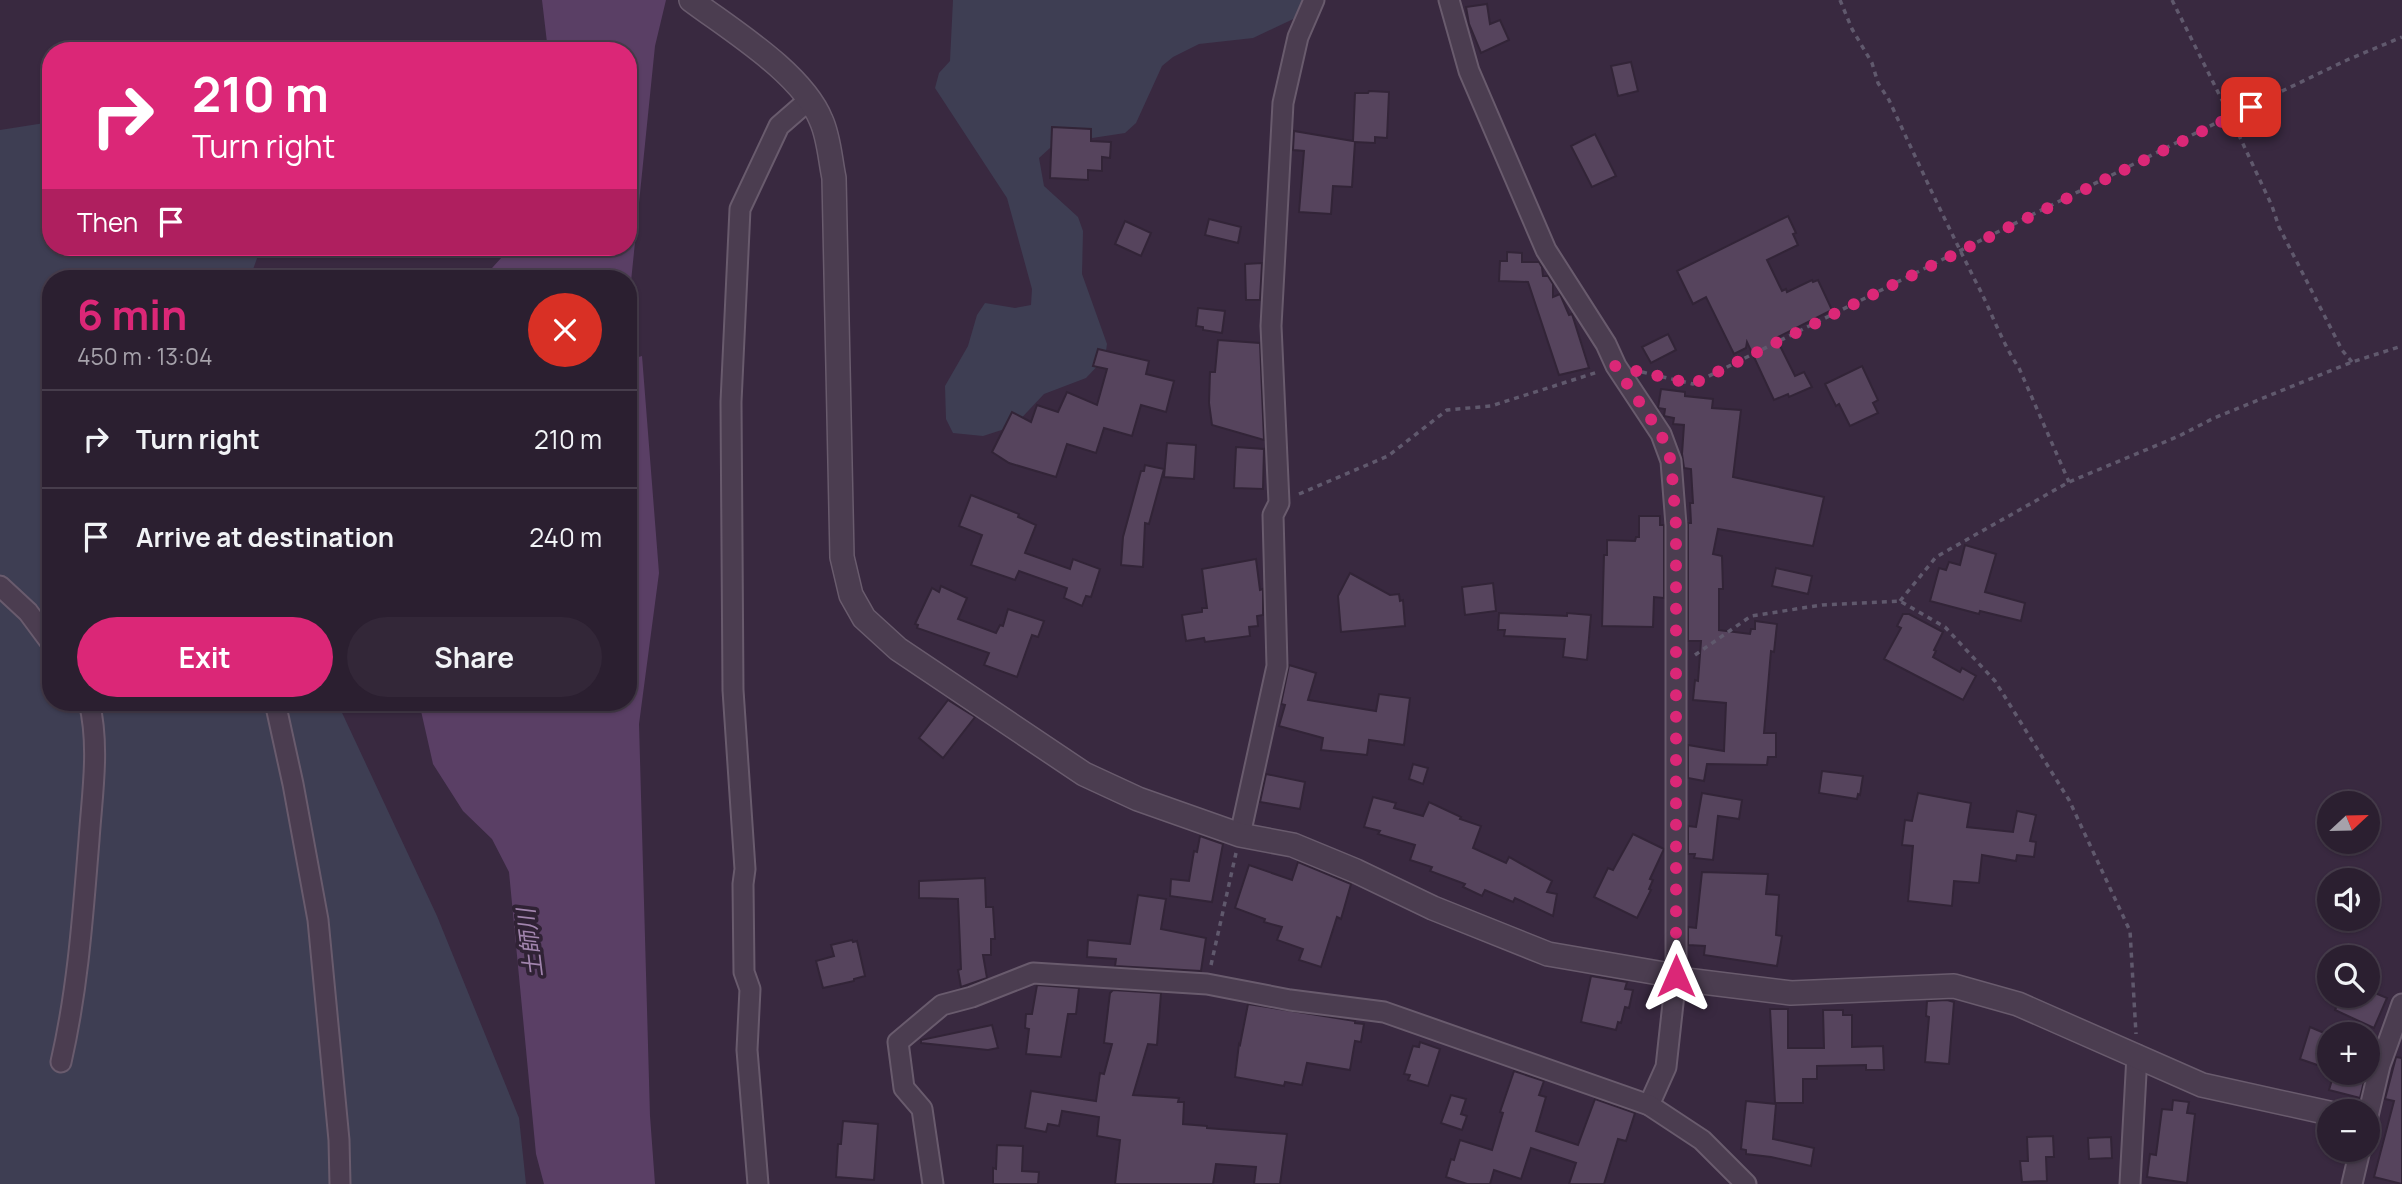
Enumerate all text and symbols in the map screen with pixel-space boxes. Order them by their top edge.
text: 210 m [192,60,329,127]
icon: right [77,70,168,161]
pin [2221,77,2281,137]
icon: arrive [2232,88,2270,126]
text: Turn right [192,124,335,168]
icon: arrive [152,203,190,241]
text: Then [77,204,138,240]
text: 6 min [77,285,187,343]
button: close [528,293,602,367]
text: 450 m · 13:04 [77,340,213,372]
icon: right [77,420,115,458]
text: Turn right [136,421,260,457]
text: 210 m [534,421,602,457]
icon: arrive [77,518,115,556]
text: Arrive at destination [136,519,394,555]
text: 240 m [529,519,602,555]
button: Exit [77,617,333,697]
button: Share [347,617,602,697]
north arrow [2317,791,2380,854]
map controls [2317,791,2380,1162]
button: sound [2317,868,2380,931]
water label: 土師川 [509,904,549,979]
position arrow [1639,939,1713,1013]
button: search [2317,945,2380,1008]
button: + [2317,1022,2380,1085]
button: − [2317,1099,2380,1162]

